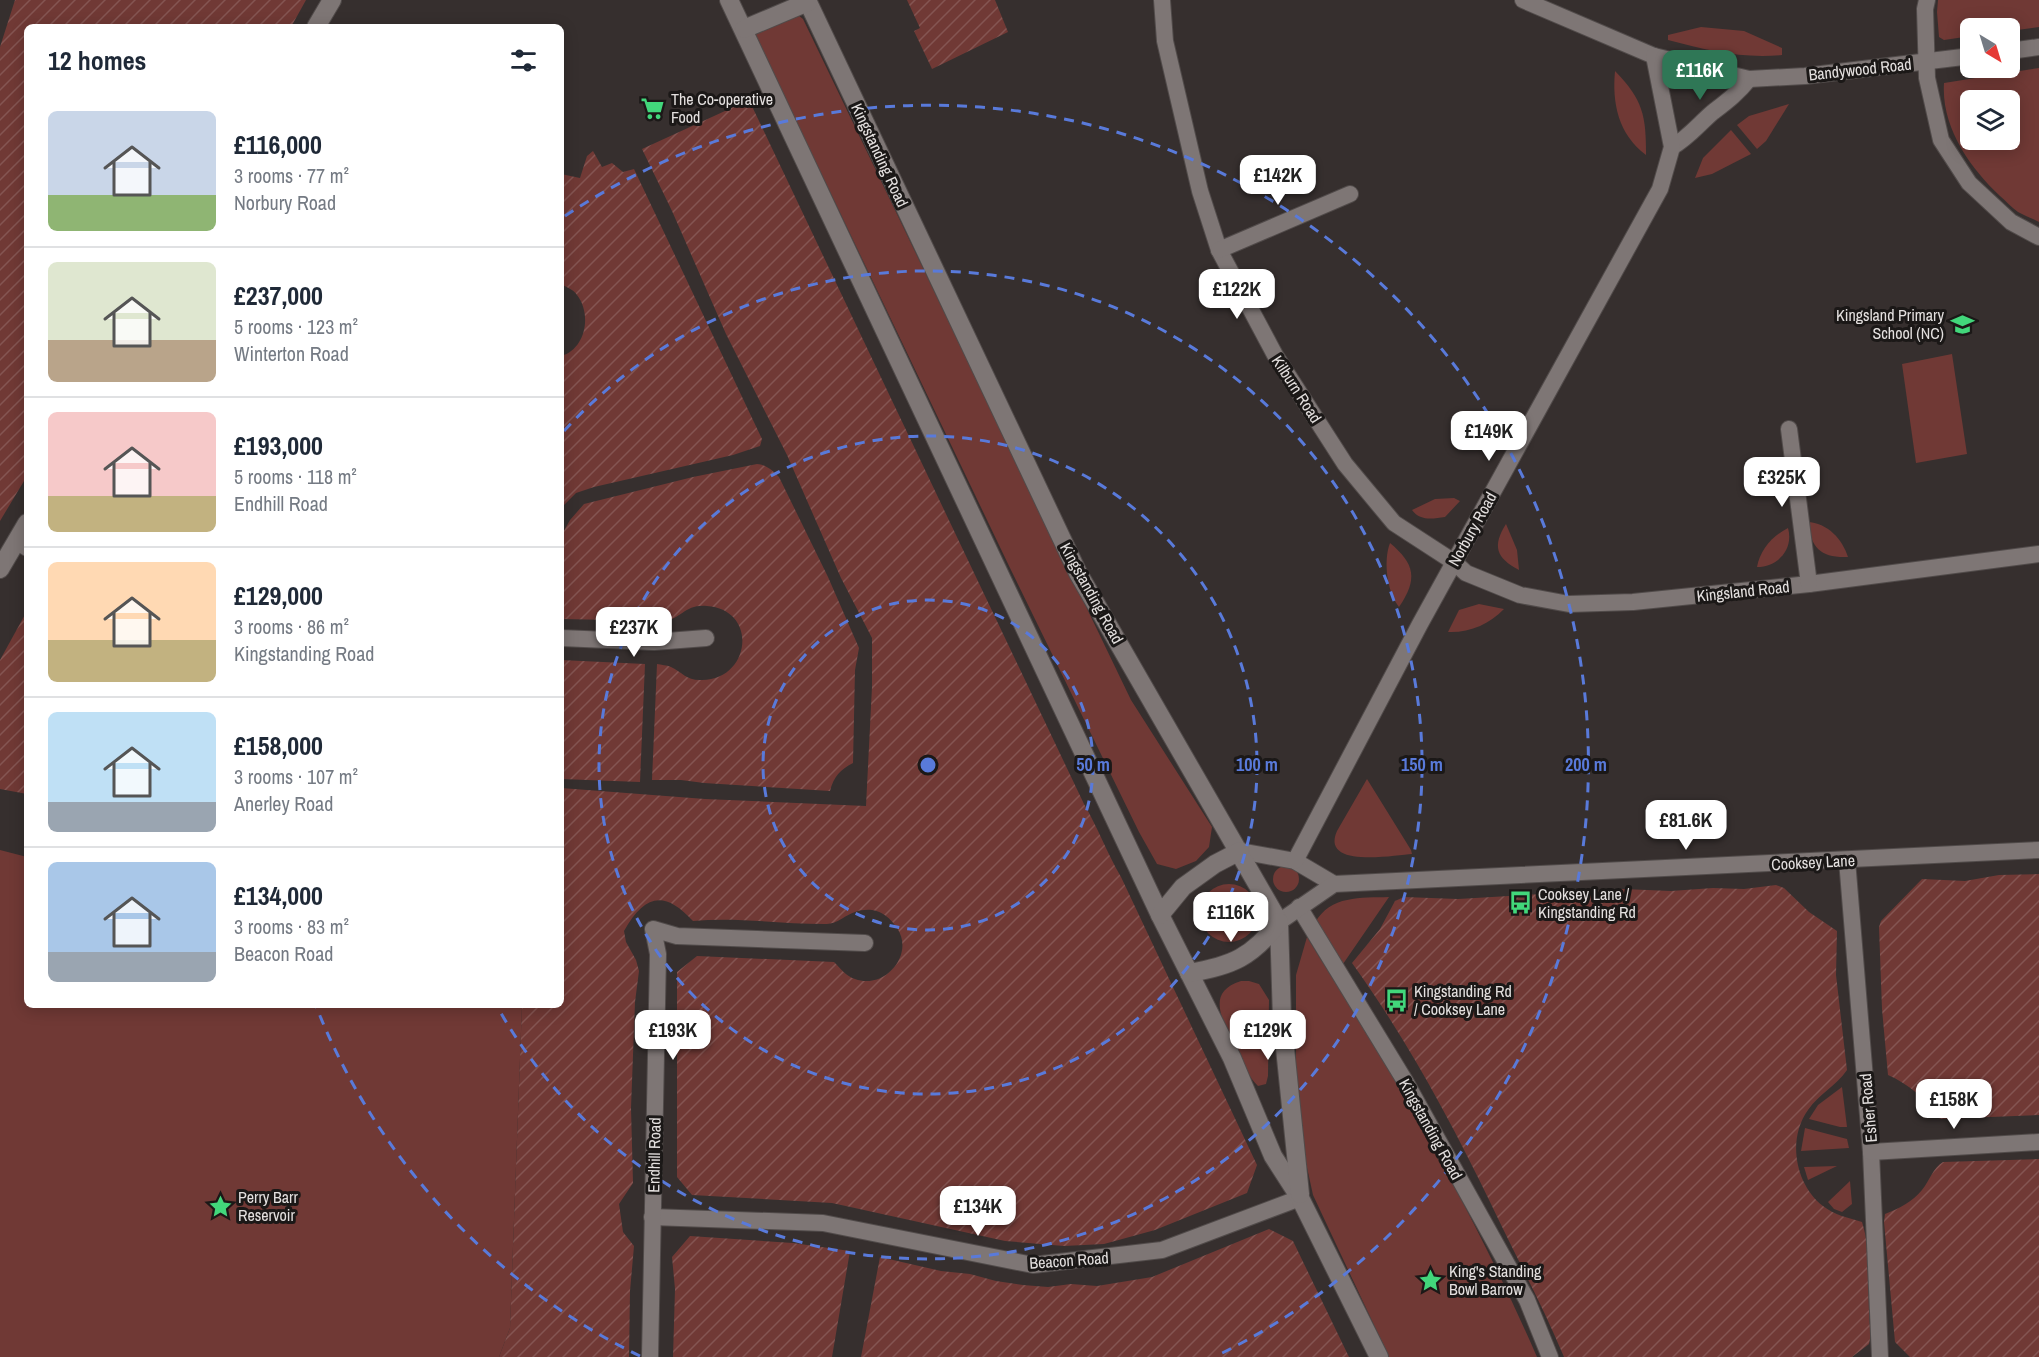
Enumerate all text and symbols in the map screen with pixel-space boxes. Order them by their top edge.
north arrow [1960,18,2020,78]
map controls [1960,18,2020,150]
text: 12 homes [48,43,146,78]
icon: filters [507,44,540,77]
pin: £116K [1658,50,1742,101]
street label: Bandywood Road [1807,53,1913,85]
text: £116K [1676,56,1724,83]
place label: The Co-operative Food [671,88,773,128]
button: layers [1960,90,2020,150]
supermarket icon: The Co-operative Food [640,95,666,121]
street label: Kingstanding Road [846,99,914,211]
text: £116,000 [234,127,322,162]
icon: home [96,135,168,207]
pin: £142K [1236,155,1320,206]
text: £142K [1254,161,1302,188]
text: 3 rooms · 77 m² [234,162,349,189]
text: Norbury Road [234,189,336,216]
pin: £122K [1195,269,1279,320]
text: £122K [1213,275,1261,302]
text: £237,000 [234,278,323,313]
icon: home [96,286,168,358]
place label: Kingsland Primary School (NC) [1836,304,1944,344]
school or university icon: Kingsland Primary School (NC) [1949,311,1975,337]
text: 5 rooms · 123 m² [234,313,358,340]
text: Winterton Road [234,340,349,367]
street label: Kilburn Road [1267,351,1327,427]
pin: £149K [1447,411,1531,462]
text: £149K [1465,417,1513,444]
text: £193,000 [234,428,323,463]
icon: home [96,436,168,508]
pin: £325K [1740,457,1824,508]
text: 5 rooms · 118 m² [234,463,357,490]
text: £325K [1758,463,1806,490]
street label: Norbury Road [1443,488,1501,570]
text: Endhill Road [234,490,328,517]
street label: Kingstanding Road [1055,539,1129,647]
street label: Kingsland Road [1695,575,1791,607]
text: £129,000 [234,578,323,613]
icon: home [96,586,168,658]
pin: £237K [592,607,676,658]
text: 3 rooms · 86 m² [234,613,349,640]
text: £237K [610,613,658,640]
text: Kingstanding Road [234,640,374,667]
text: £158,000 [234,728,323,763]
icon: home [96,736,168,808]
text: 50 m [1076,752,1110,777]
text: 100 m [1236,752,1278,777]
text: 150 m [1401,752,1443,777]
text: 200 m [1565,752,1607,777]
centre of rings [918,755,938,775]
text: 3 rooms · 107 m² [234,763,358,790]
text: Anerley Road [234,790,333,817]
pin: £81.6K [1637,800,1735,851]
text: £81.6K [1660,806,1712,833]
street label: Cooksey Lane [1771,849,1855,875]
text: £134,000 [234,878,323,913]
place label: Cooksey Lane / Kingstanding Rd [1538,883,1636,923]
icon: home [96,886,168,958]
bus stop icon: Cooksey Lane / Kingstanding Rd [1507,890,1533,916]
pin: £116K [1189,892,1273,943]
text: £116K [1207,898,1255,925]
text: 3 rooms · 83 m² [234,913,349,940]
text: Beacon Road [234,940,333,967]
place label: Kingstanding Rd / Cooksey Lane [1414,980,1512,1020]
bus stop icon: Kingstanding Rd / Cooksey Lane [1383,987,1409,1013]
pin: £193K [631,1010,715,1061]
pin: £129K [1226,1010,1310,1061]
text: £193K [649,1016,697,1043]
text: £129K [1244,1016,1292,1043]
street label: Esher Road [1854,1073,1882,1143]
street label: Kingstanding Road [1394,1075,1468,1183]
pin: £158K [1912,1079,1996,1130]
text: £158K [1930,1085,1978,1112]
street label: Endhill Road [642,1117,666,1193]
place label: Perry Barr Reservoir [238,1186,298,1226]
pin: £134K [936,1186,1020,1237]
text: £134K [954,1192,1002,1219]
place icon: Perry Barr Reservoir [207,1193,233,1219]
street label: Beacon Road [1029,1246,1109,1274]
place label: King's Standing Bowl Barrow [1449,1260,1542,1300]
place icon: King's Standing Bowl Barrow [1418,1267,1444,1293]

